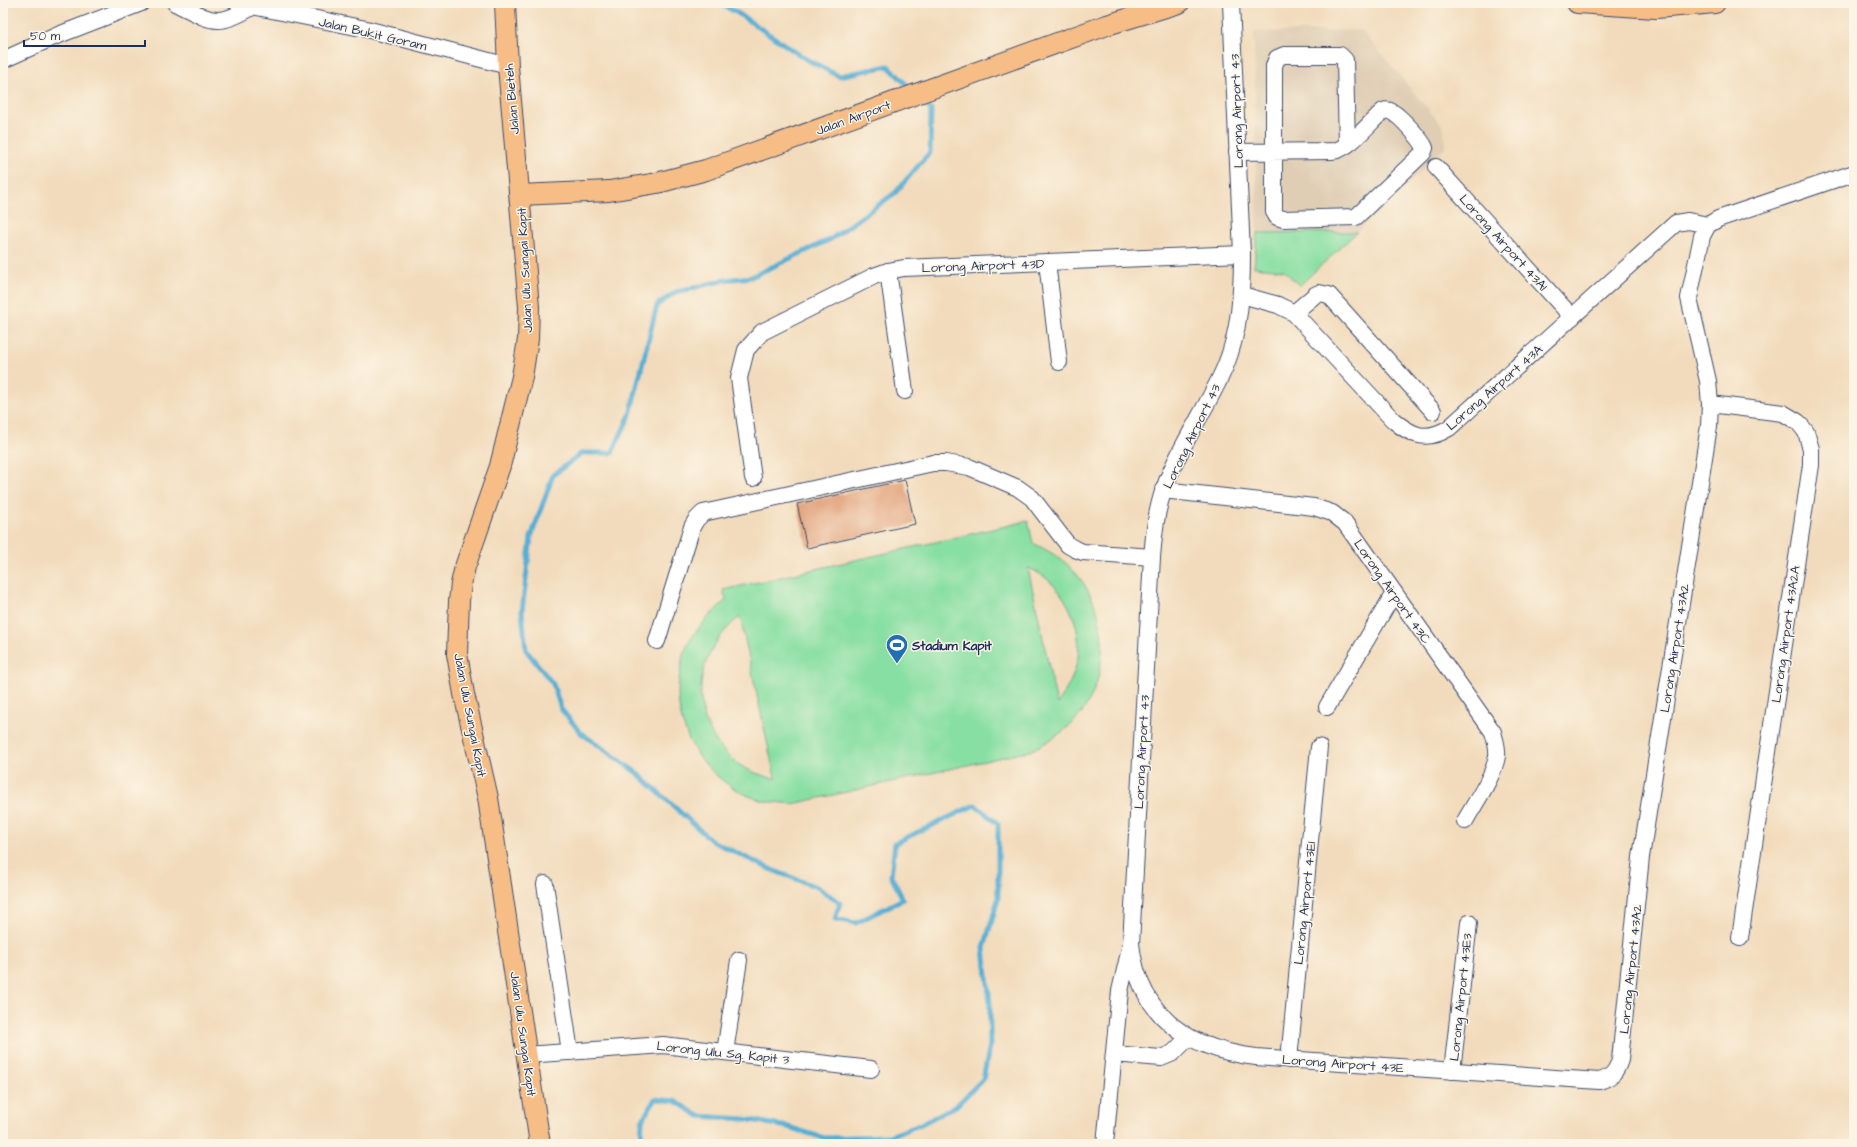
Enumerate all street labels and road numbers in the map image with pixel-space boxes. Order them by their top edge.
street label: Jalan Bukit Goram [317,13,429,55]
street label: Lorong Airport 43 [1226,53,1249,168]
street label: Jalan Bleteh [500,62,524,135]
street label: Jalan Airport [813,96,894,140]
street label: Lorong Airport 43A1 [1454,190,1552,296]
street label: Jalan Ulu Sungai Kapit [513,206,538,333]
street label: Lorong Airport 43D [921,255,1045,278]
street label: Lorong Airport 43A [1442,340,1548,436]
street label: Lorong Airport 43 [1159,381,1226,492]
street label: Lorong Airport 43C [1349,536,1435,648]
street label: Lorong Airport 43A2A [1767,564,1806,704]
street label: Lorong Airport 43A2 [1656,582,1695,714]
street label: Jalan Ulu Sungai Kapit [448,652,491,780]
street label: Lorong Airport 43 [1130,694,1155,810]
street label: Lorong Airport 43E1 [1290,840,1321,966]
street label: Lorong Airport 43A2 [1615,903,1648,1035]
street label: Lorong Airport 43E3 [1445,932,1478,1062]
street label: Jalan Ulu Sungai Kapit [504,971,541,1099]
street label: Lorong Ulu Sg. Kapit 3 [656,1037,790,1070]
street label: Lorong Airport 43E [1281,1051,1405,1078]

